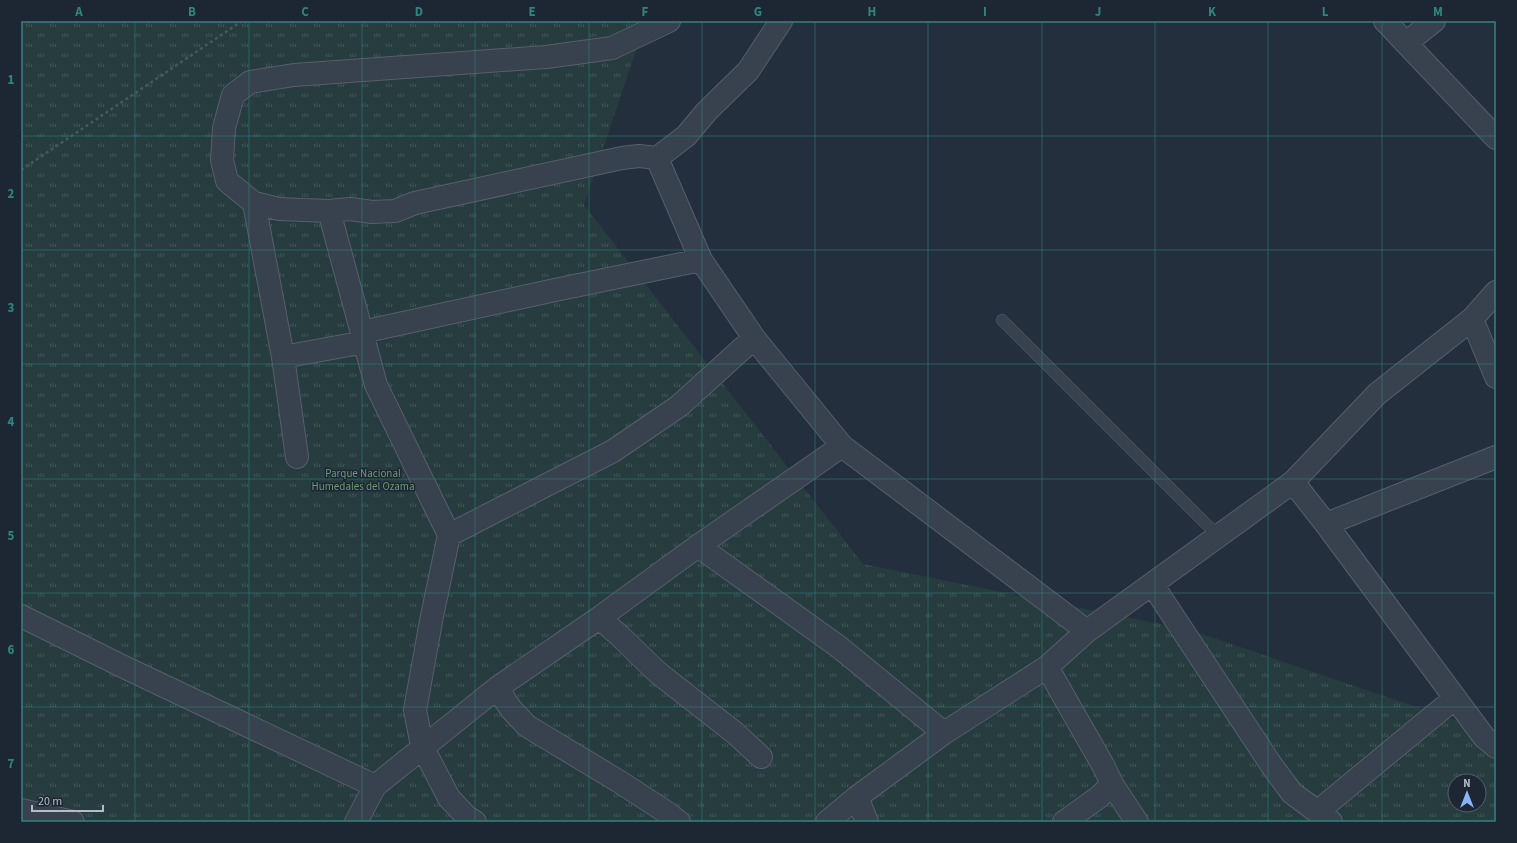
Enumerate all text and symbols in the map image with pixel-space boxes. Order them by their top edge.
text: A [74,3,83,21]
text: B [188,3,196,21]
text: C [301,3,309,21]
text: D [415,3,423,21]
text: E [528,3,536,21]
text: F [642,3,649,21]
text: G [754,3,762,21]
text: H [868,3,876,21]
text: I [983,3,987,21]
text: J [1095,3,1101,21]
text: K [1208,3,1217,21]
text: L [1322,3,1329,21]
text: M [1433,3,1443,21]
text: 1 [8,71,15,89]
text: 2 [8,185,15,203]
text: 3 [8,299,15,317]
text: 4 [8,413,15,431]
park label: Parque Nacional Humedales del Ozama [312,466,414,494]
text: 5 [8,527,15,545]
text: 6 [8,641,15,659]
text: 7 [8,755,15,773]
north arrow [1447,773,1487,813]
text: N [1463,776,1471,791]
scale bar [32,787,103,813]
text: 20 m [38,793,62,810]

